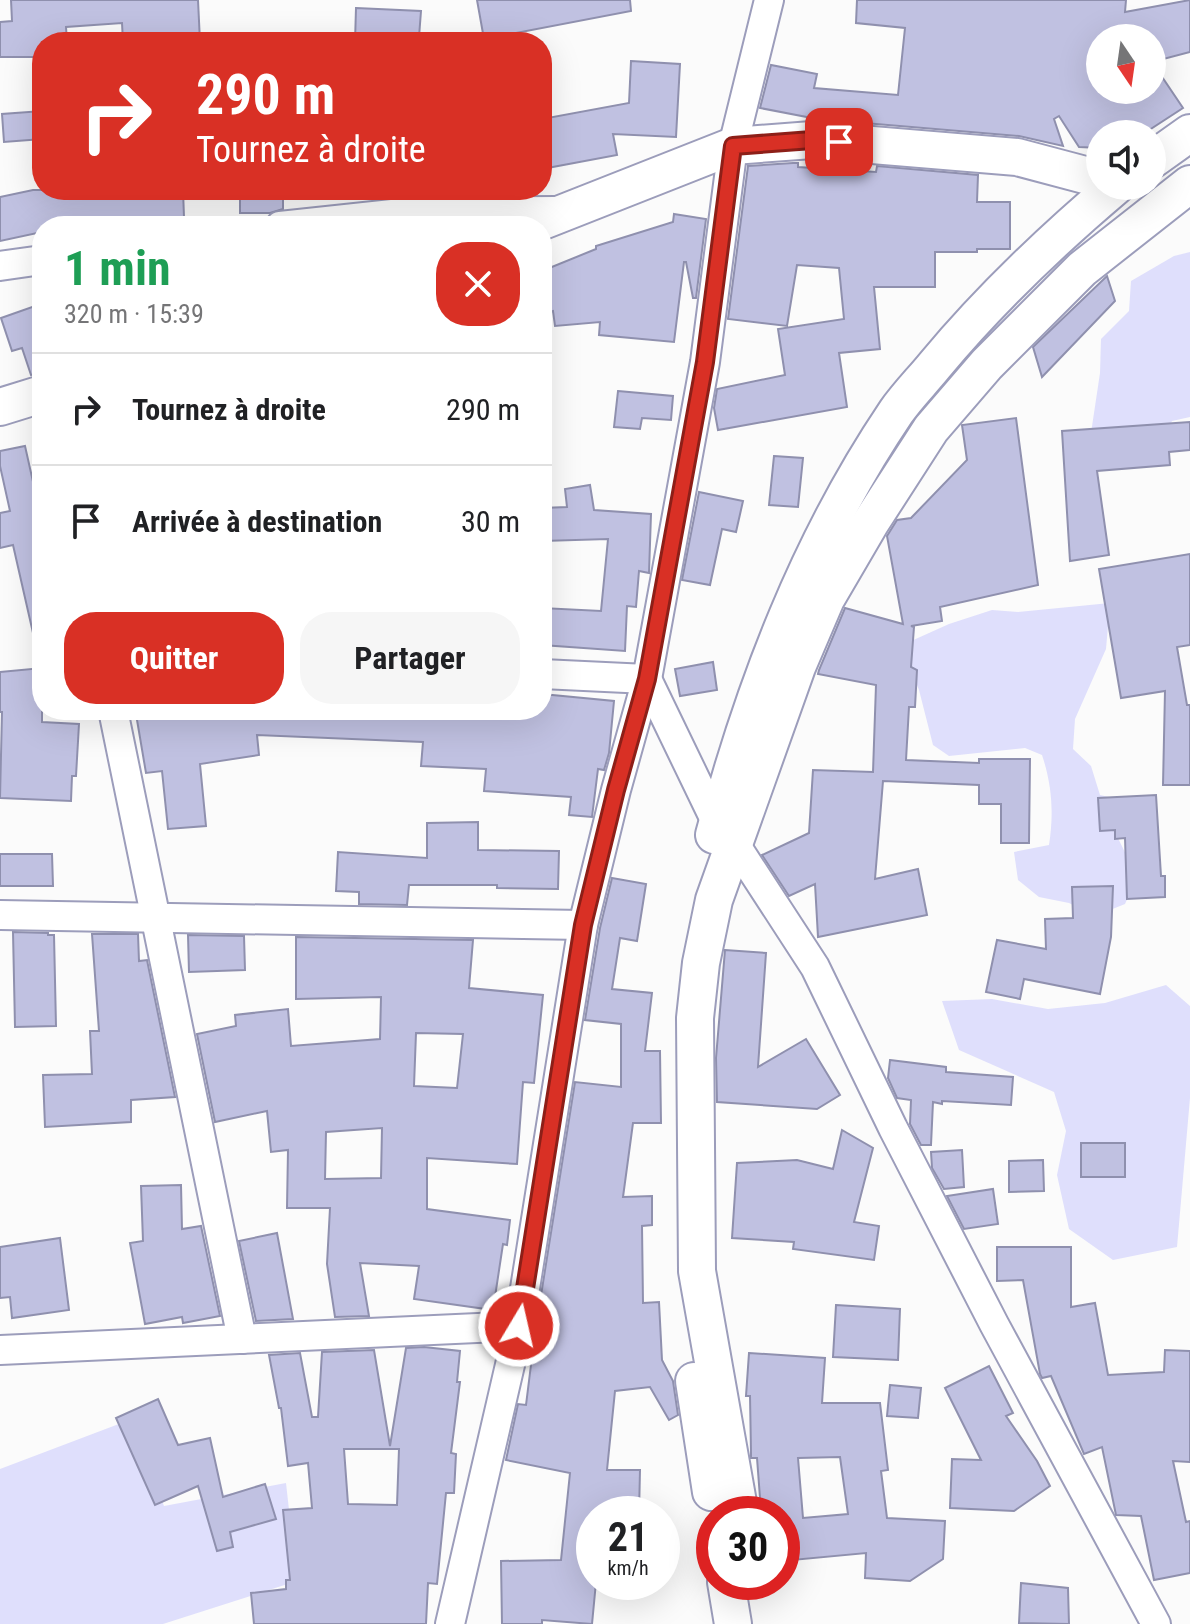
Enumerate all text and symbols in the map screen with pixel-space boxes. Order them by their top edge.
north arrow [1086,24,1166,104]
map controls [1086,24,1166,200]
text: 290 m [196,62,335,128]
icon: right [64,64,168,168]
pin [805,108,873,176]
icon: arrive [817,120,861,164]
button: sound [1086,120,1166,200]
text: Tournez à droite [196,129,426,171]
text: 1 min [64,240,171,297]
button: close [436,242,520,326]
text: 320 m · 15:39 [64,299,204,329]
icon: right [64,387,108,431]
text: Tournez à droite [132,392,326,427]
text: 290 m [446,392,520,427]
icon: arrive [64,499,108,543]
text: Arrivée à destination [132,504,382,539]
text: 30 m [461,504,520,539]
button: Quitter [64,612,284,704]
button: Partager [300,612,520,704]
position arrow [477,1284,561,1368]
speed limit sign: 30 [696,1496,800,1600]
text: 21 [608,1514,648,1561]
text: km/h [607,1556,649,1580]

